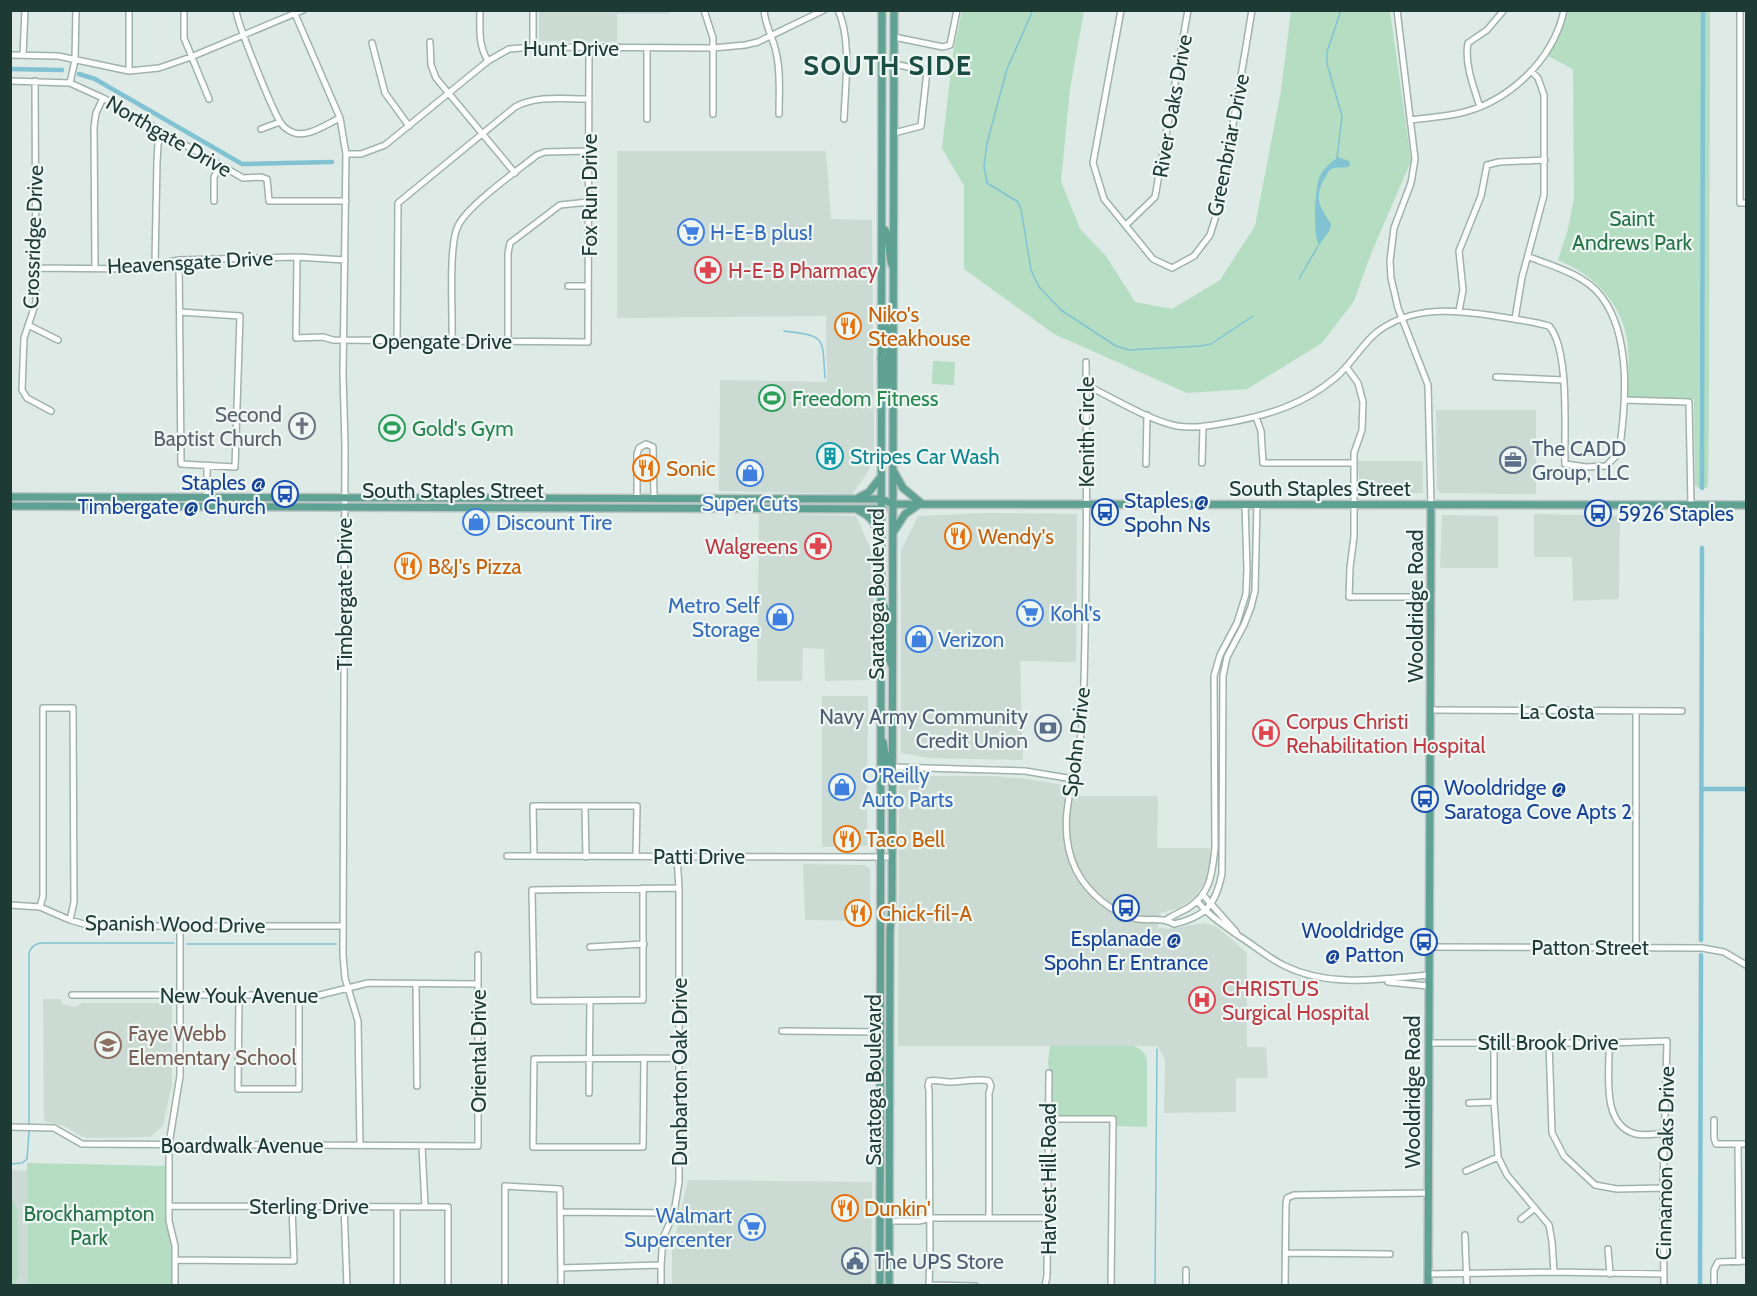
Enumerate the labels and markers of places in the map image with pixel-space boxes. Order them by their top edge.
supermarket icon: H-E-B plus! [676,217,706,247]
place label: H-E-B plus! [710,220,813,245]
pharmacy icon: H-E-B Pharmacy [693,255,723,285]
place label: H-E-B Pharmacy [728,258,878,283]
place label: Niko's Steakhouse [868,302,971,351]
restaurant icon: Niko's Steakhouse [833,311,863,341]
sports icon: Freedom Fitness [757,383,787,413]
place label: Freedom Fitness [792,386,939,411]
place label: Second Baptist Church [153,402,282,451]
church icon: Second Baptist Church [287,411,317,441]
sports icon: Gold's Gym [377,413,407,443]
place label: Gold's Gym [412,416,514,441]
place label: The CADD Group, LLC [1532,436,1629,485]
building icon: Stripes Car Wash [815,441,845,471]
place label: Stripes Car Wash [850,444,1000,469]
office icon: The CADD Group, LLC [1498,445,1528,475]
restaurant icon: Sonic [631,453,661,483]
place label: Sonic [666,456,716,481]
shop icon: Super Cuts [735,458,765,488]
place label: Staples @ Timbergate @ Church [78,470,266,519]
bus stop icon: Staples @ Timbergate @ Church [270,479,300,509]
place label: Staples @ Spohn Ns [1124,488,1211,537]
place label: Super Cuts [702,491,798,516]
bus stop icon: Staples @ Spohn Ns [1090,497,1120,527]
bus stop icon: 5926 Staples [1583,498,1613,528]
place label: 5926 Staples [1618,501,1734,526]
shop icon: Discount Tire [461,507,491,537]
place label: Discount Tire [496,510,612,535]
restaurant icon: Wendy's [943,521,973,551]
place label: Wendy's [978,524,1054,549]
pharmacy icon: Walgreens [803,531,833,561]
place label: Walgreens [705,534,798,559]
restaurant icon: B&J's Pizza [393,551,423,581]
place label: B&J's Pizza [428,554,522,579]
place label: Metro Self Storage [668,593,760,642]
supermarket icon: Kohl's [1015,598,1045,628]
place label: Kohl's [1050,601,1101,626]
shop icon: Metro Self Storage [765,602,795,632]
shop icon: Verizon [904,624,934,654]
place label: Verizon [938,627,1004,652]
place label: Navy Army Community Credit Union [819,704,1028,753]
place label: Corpus Christi Rehabilitation Hospital [1286,709,1486,758]
bank icon: Navy Army Community Credit Union [1033,713,1063,743]
hospital icon: Corpus Christi Rehabilitation Hospital [1251,718,1281,748]
place label: O'Reilly Auto Parts [862,763,953,812]
shop icon: O'Reilly Auto Parts [827,772,857,802]
place label: Wooldridge @ Saratoga Cove Apts 2 [1444,775,1632,824]
bus stop icon: Wooldridge @ Saratoga Cove Apts 2 [1410,784,1440,814]
restaurant icon: Taco Bell [832,824,862,854]
place label: Taco Bell [866,827,945,852]
bus stop icon: Esplanade @ Spohn Er Entrance [1111,893,1141,923]
restaurant icon: Chick-fil-A [843,898,873,928]
place label: Chick-fil-A [878,901,972,926]
place label: Wooldridge @ Patton [1301,918,1404,967]
place label: Esplanade @ Spohn Er Entrance [1044,926,1209,975]
bus stop icon: Wooldridge @ Patton [1409,927,1439,957]
place label: CHRISTUS Surgical Hospital [1222,976,1369,1025]
hospital icon: CHRISTUS Surgical Hospital [1187,985,1217,1015]
place label: Faye Webb Elementary School [128,1021,296,1070]
school or university icon: Faye Webb Elementary School [93,1030,123,1060]
restaurant icon: Dunkin' [830,1193,860,1223]
place label: Dunkin' [864,1196,931,1221]
place label: Walmart Supercenter [624,1203,732,1252]
supermarket icon: Walmart Supercenter [737,1212,767,1242]
public building icon: The UPS Store [840,1246,870,1276]
place label: The UPS Store [874,1249,1004,1274]

